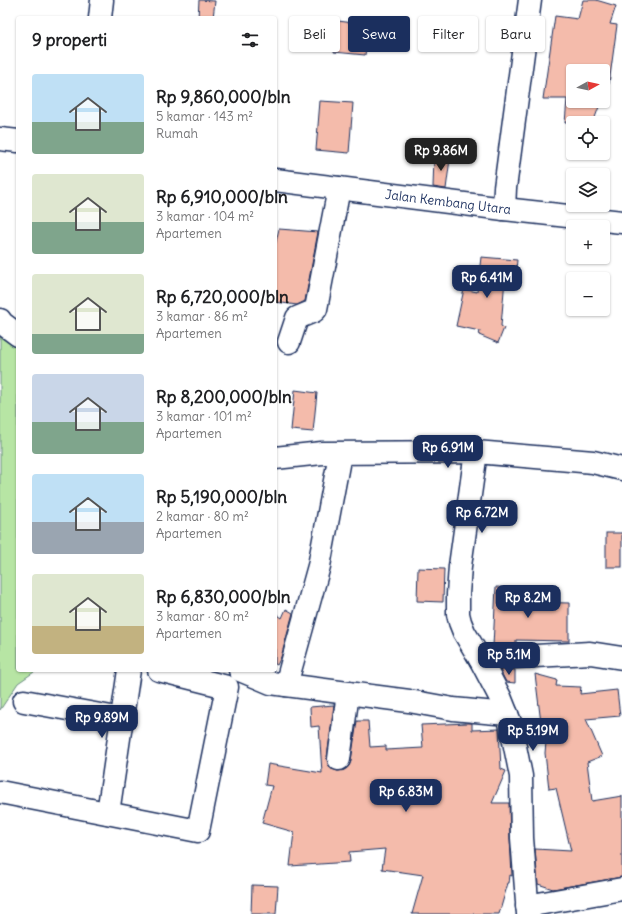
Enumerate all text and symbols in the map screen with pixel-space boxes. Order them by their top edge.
chip: Beli [289,16,340,52]
chip: Sewa [348,16,410,52]
chip: Filter [418,16,478,52]
chip: Baru [486,16,545,52]
text: 9 properti [32,29,107,51]
icon: filters [239,29,261,51]
north arrow [566,64,610,108]
map controls [566,64,610,316]
text: Rp 9,860,000/bln [156,86,290,108]
icon: home [64,90,112,138]
text: 5 kamar · 143 m² [156,108,253,125]
button: locate [566,116,610,160]
text: Rumah [156,125,198,142]
pin: Rp 9.86M [400,138,482,172]
text: Rp 9.86M [414,142,468,159]
button: layers [566,168,610,212]
text: Rp 6,910,000/bln [156,186,288,208]
street label: Jalan Kembang Utara [384,186,512,218]
icon: home [64,190,112,238]
text: 3 kamar · 104 m² [156,208,254,225]
button: + [566,220,610,264]
text: Apartemen [156,225,222,242]
pin: Rp 6.41M [446,265,528,299]
text: Rp 6.41M [461,269,513,286]
button: − [566,272,610,316]
text: Rp 6,720,000/bln [156,286,289,308]
icon: home [64,290,112,338]
text: 3 kamar · 86 m² [156,308,248,325]
text: Apartemen [156,325,222,342]
text: Rp 8,200,000/bln [156,386,292,408]
icon: home [64,390,112,438]
text: 3 kamar · 101 m² [156,408,252,425]
text: Apartemen [156,425,222,442]
pin: Rp 6.91M [407,435,489,469]
text: Rp 6.91M [422,439,474,456]
text: Rp 5,190,000/bln [156,486,287,508]
icon: home [64,490,112,538]
pin: Rp 6.72M [441,500,523,534]
text: Rp 6.72M [455,504,509,521]
text: 2 kamar · 80 m² [156,508,249,525]
text: Apartemen [156,525,222,542]
pin: Rp 8.2M [491,585,565,619]
text: Rp 6,830,000/bln [156,586,291,608]
text: Rp 8.2M [505,589,551,606]
icon: home [64,590,112,638]
text: 3 kamar · 80 m² [156,608,249,625]
text: Apartemen [156,625,222,642]
pin: Rp 5.1M [472,642,546,676]
text: Rp 5.1M [487,646,531,663]
pin: Rp 9.89M [61,705,143,739]
text: Rp 9.89M [75,709,129,726]
pin: Rp 5.19M [492,718,574,752]
text: Rp 5.19M [507,722,559,739]
pin: Rp 6.83M [365,779,447,813]
text: Rp 6.83M [379,783,433,800]

